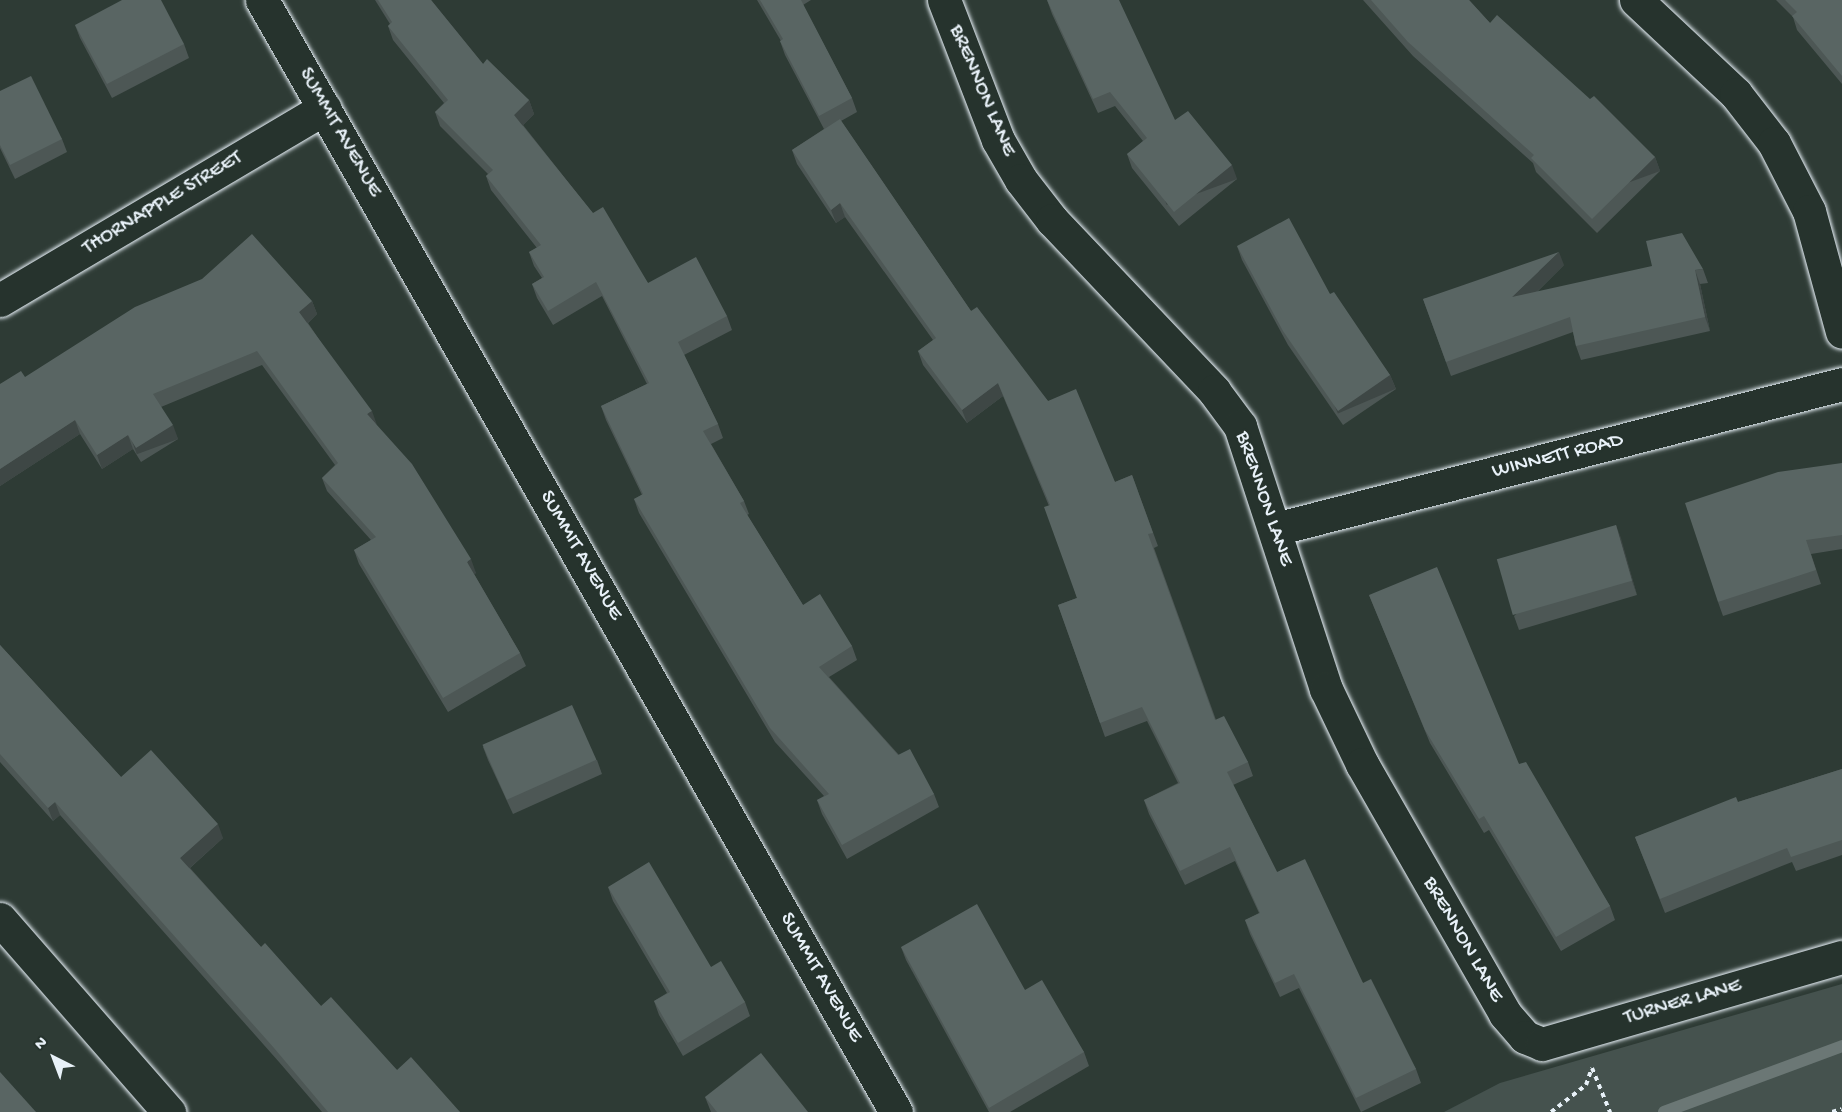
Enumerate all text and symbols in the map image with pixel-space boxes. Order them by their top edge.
street label: BRENNON LANE [942,21,1020,161]
street label: SUMMIT AVENUE [292,64,386,202]
street label: THORNAPPLE STREET [79,146,247,262]
street label: BRENNON LANE [1228,429,1298,569]
street label: WINNETT ROAD [1490,429,1626,485]
street label: SUMMIT AVENUE [533,487,627,625]
street label: BRENNON LANE [1416,873,1508,1007]
street label: SUMMIT AVENUE [773,909,867,1047]
street label: TURNER LANE [1621,974,1745,1032]
north arrow [24,1028,84,1088]
text: N [31,1034,52,1055]

